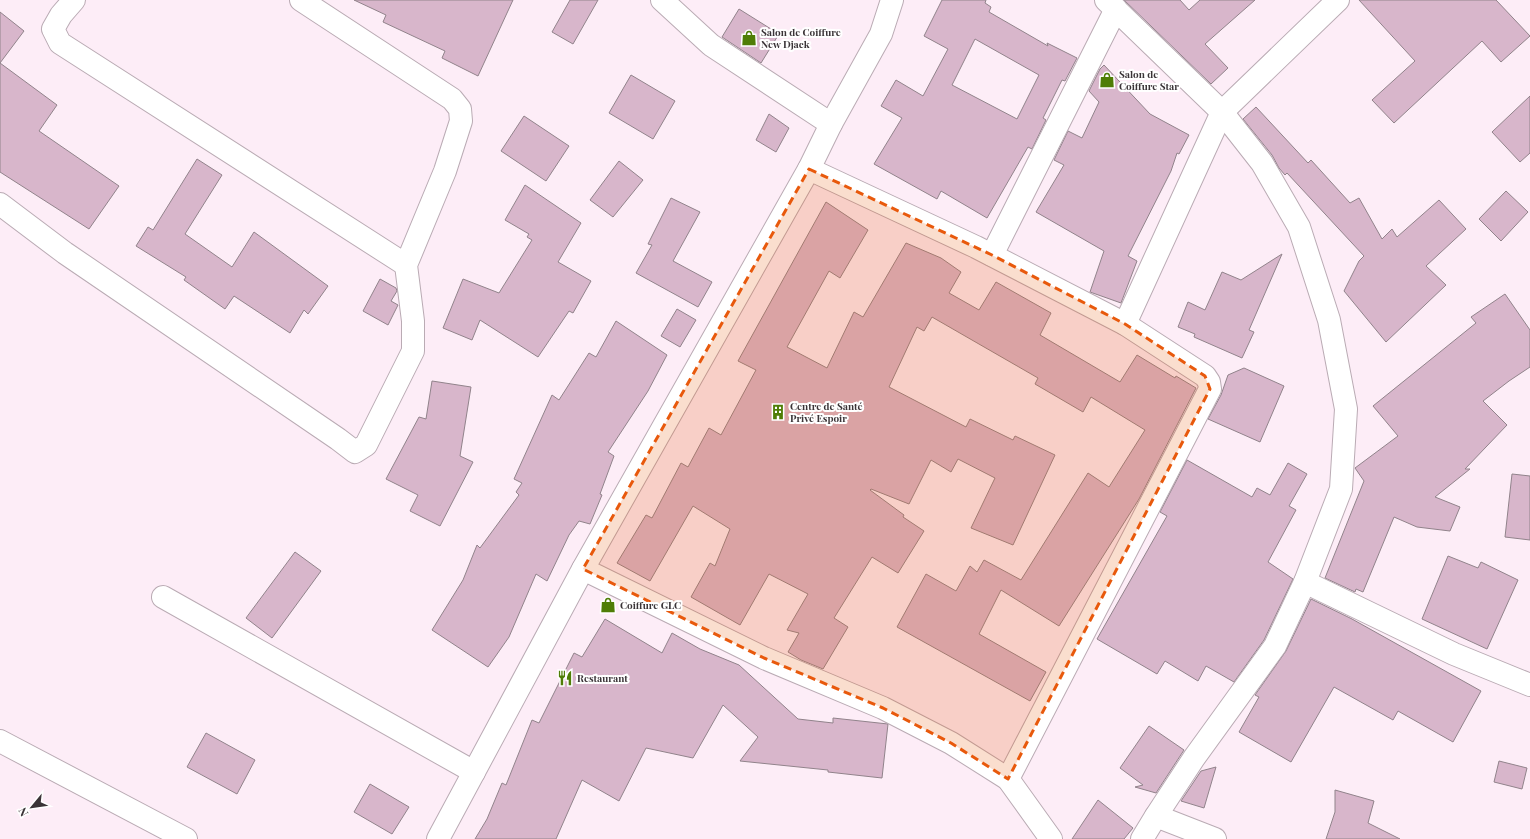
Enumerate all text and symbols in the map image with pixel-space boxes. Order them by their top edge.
place label: Salon de Coiffure New Djack [761,25,841,51]
shop icon: Salon de Coiffure New Djack [740,29,758,47]
place label: Salon de Coiffure Star [1119,67,1179,93]
shop icon: Salon de Coiffure Star [1098,71,1116,89]
place label: Centre de Santé Privé Espoir [790,399,863,425]
building icon: Centre de Santé Privé Espoir [769,403,787,421]
shop icon: Coiffure GLC [599,596,617,614]
place label: Coiffure GLC [620,598,681,612]
restaurant icon: Restaurant [556,669,574,687]
place label: Restaurant [577,671,628,685]
north arrow [12,787,52,827]
text: N [14,805,31,819]

